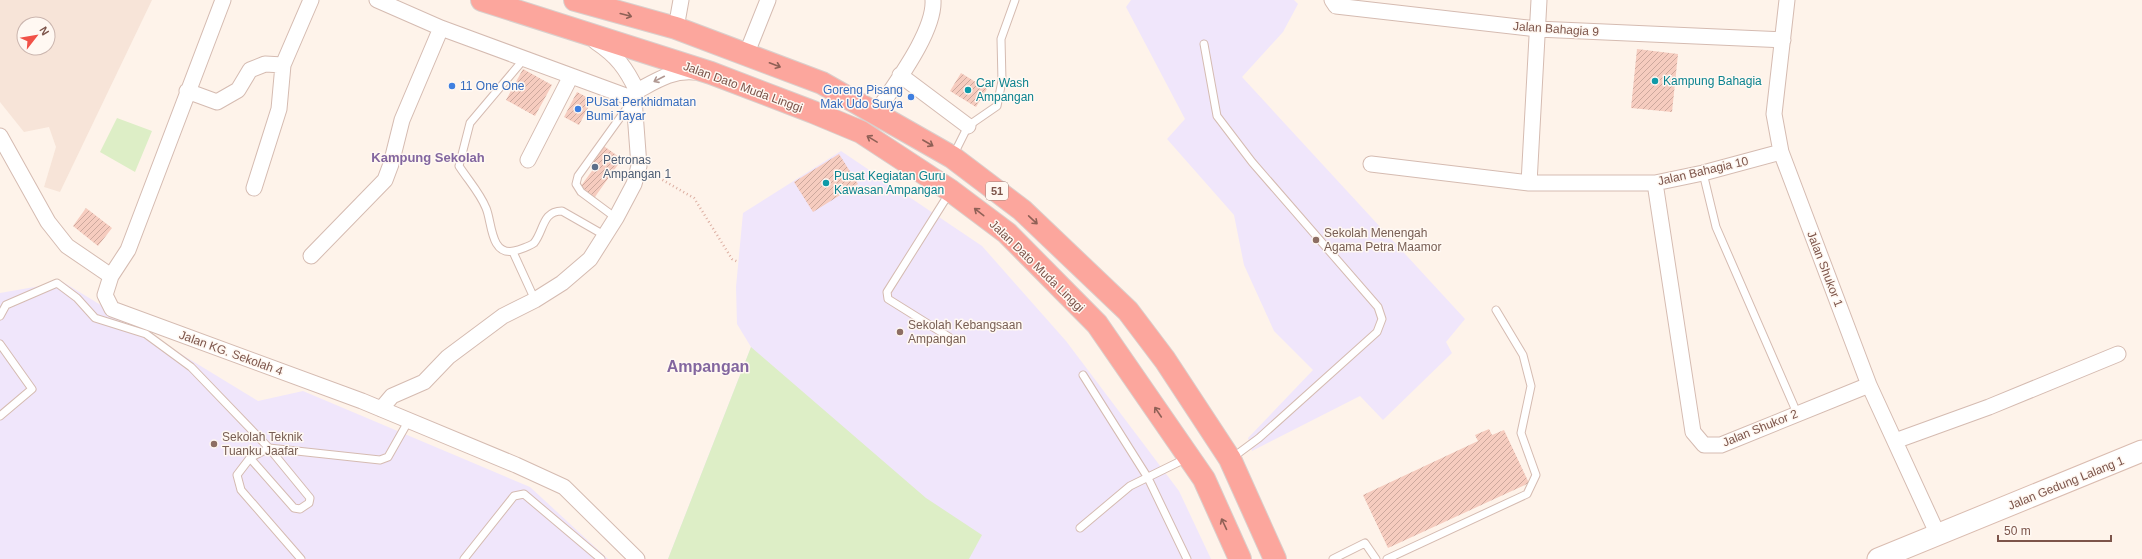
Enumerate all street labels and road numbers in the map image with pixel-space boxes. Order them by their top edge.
street label: Jalan Bahagia 9 [1513,19,1600,39]
street label: Jalan Dato Muda Linggi [681,59,805,115]
street label: Jalan Bahagia 10 [1656,154,1750,188]
road number: 51 [986,182,1008,200]
street label: Jalan Dato Muda Linggi [987,217,1087,315]
street label: Jalan Shukor 1 [1804,229,1846,309]
street label: Jalan KG. Sekolah 4 [177,328,285,378]
street label: Jalan Shukor 2 [1720,406,1800,449]
street label: Jalan Gedung Lalang 1 [2006,453,2126,513]

